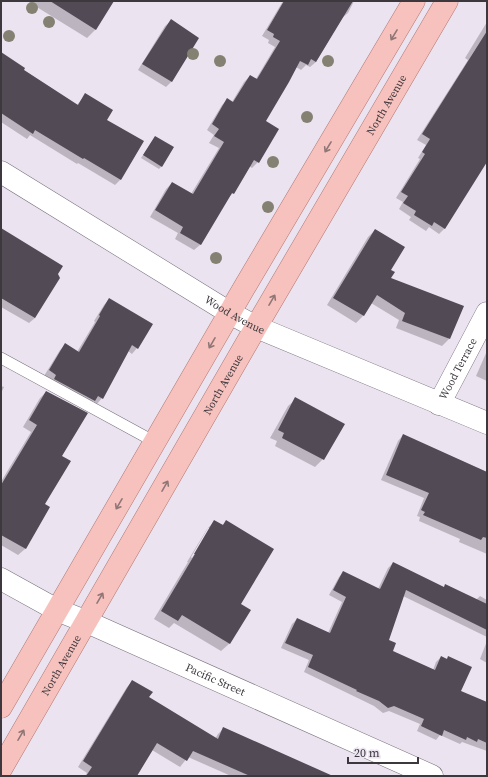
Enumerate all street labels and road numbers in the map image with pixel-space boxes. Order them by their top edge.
street label: North Avenue [363,72,411,138]
street label: Wood Avenue [202,292,267,338]
street label: Wood Terrace [436,335,481,402]
street label: North Avenue [200,351,247,418]
street label: North Avenue [38,632,85,698]
street label: Pacific Street [183,660,248,700]

